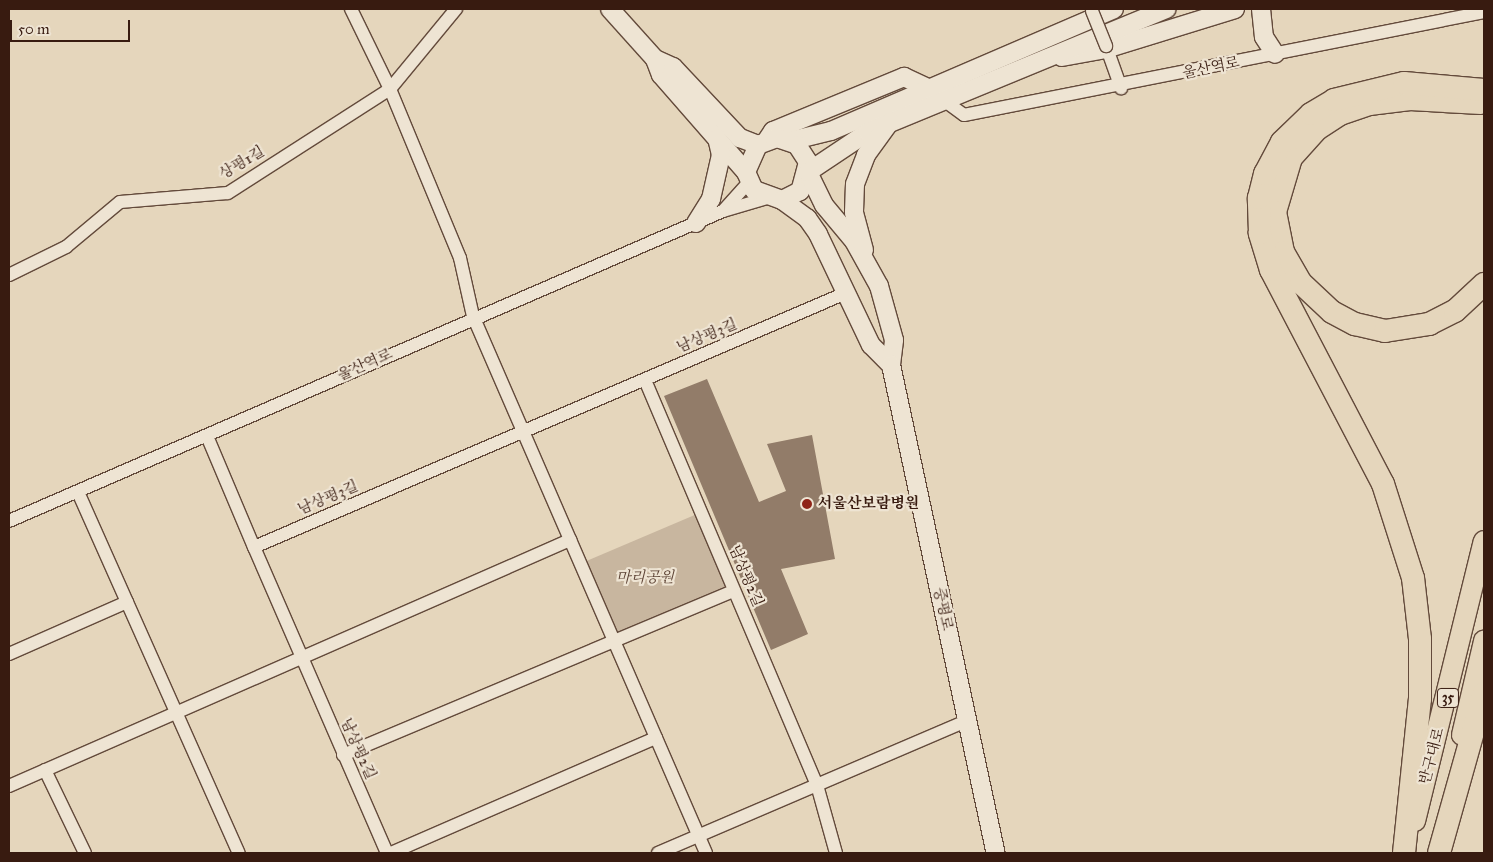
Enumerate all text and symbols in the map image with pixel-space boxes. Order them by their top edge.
scale bar [12,10,132,42]
text: 50 m [18,20,50,38]
street label: 울산역로 [1181,53,1241,83]
street label: 상평1길 [216,143,268,183]
street label: 남상평3길 [674,315,740,357]
street label: 울산역로 [335,345,395,385]
street label: 남상평3길 [295,477,361,519]
place label: 서울산보람병원 [818,495,919,513]
marker: 서울산보람병원 [800,497,814,511]
street label: 남상평2길 [725,542,767,610]
park label: 마리공원 [616,569,674,587]
street label: 중평로 [930,586,956,632]
road number: 35 [1437,686,1459,710]
street label: 남상평2길 [336,715,380,783]
street label: 반구대로 [1416,726,1448,786]

